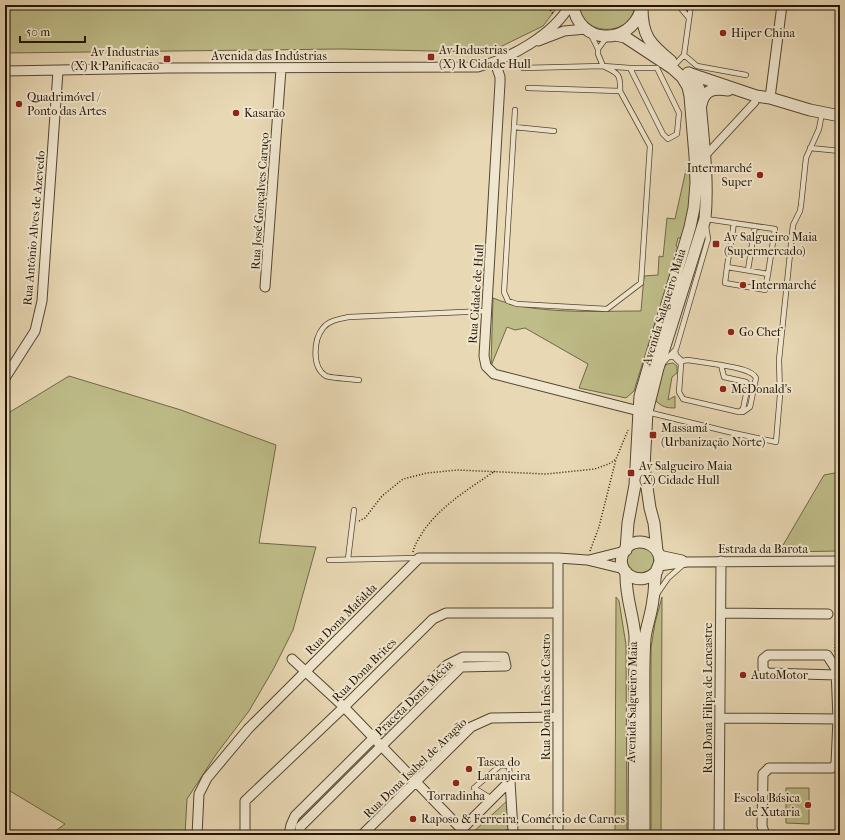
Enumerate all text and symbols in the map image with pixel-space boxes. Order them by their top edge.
scale bar [20,18,85,44]
text: 50 m [26,25,50,39]
place label: Hiper China [731,26,795,40]
marker: Hiper China [718,28,728,38]
place label: Av Industrias (X) R Cidade Hull [438,43,531,71]
place label: Av Industrias (X) R Panificacão [71,45,160,73]
street label: Avenida das Indústrias [210,49,327,63]
marker: Av Industrias (X) R Cidade Hull [426,52,436,62]
marker: Av Industrias (X) R Panificacão [162,54,172,64]
place label: Quadrimóvel / Ponto das Artes [27,90,107,118]
marker: Quadrimóvel / Ponto das Artes [14,99,24,109]
place label: Kasarão [244,106,285,120]
marker: Kasarão [231,108,241,118]
street label: Rua José Gonçalves Caruço [248,132,273,270]
street label: Rua Antônio Alves de Azevedo [20,150,48,306]
place label: Intermarché Super [687,161,753,189]
marker: Intermarché Super [755,170,765,180]
place label: Av Salgueiro Maia (Supermercado) [723,230,818,258]
marker: Av Salgueiro Maia (Supermercado) [711,239,721,249]
street label: Rua Cidade de Hull [466,243,487,344]
street label: Avenida Salgueiro Maia [639,246,689,368]
place label: Intermarché [751,278,816,292]
marker: Intermarché [738,280,748,290]
place label: Go Chef [739,325,784,339]
marker: Go Chef [726,327,736,337]
place label: McDonald's [731,382,792,396]
marker: McDonald's [718,384,728,394]
place label: Massamá (Urbanização Norte) [661,421,765,450]
marker: Massamá (Urbanização Norte) [648,430,658,440]
place label: Av Salgueiro Maia (X) Cidade Hull [638,459,733,487]
marker: Av Salgueiro Maia (X) Cidade Hull [626,468,636,478]
street label: Estrada da Barota [718,542,809,556]
street label: Rua Dona Mafalda [302,580,380,658]
street label: Rua Dona Filipa de Lencastre [701,623,715,773]
street label: Rua Dona Inês de Castro [539,634,553,760]
street label: Rua Dona Brites [329,635,399,705]
street label: Avenida Salgueiro Maia [624,641,640,764]
street label: Praceta Dona Mécia [372,657,456,739]
place label: AutoMotor [750,668,809,682]
marker: AutoMotor [738,670,748,680]
street label: Rua Dona Isabel de Aragão [361,715,469,821]
place label: Tasca do Laranjeira [477,755,531,783]
marker: Tasca do Laranjeira [464,764,474,774]
marker: Torradinha [451,778,461,788]
place label: Torradinha [427,789,485,803]
place label: Escola Básica de Xutaria [733,791,800,819]
marker: Escola Básica de Xutaria [803,800,813,810]
place label: Raposo & Ferreira, Comércio de Carnes [421,812,625,826]
marker: Raposo & Ferreira, Comércio de Carnes [408,814,418,824]

